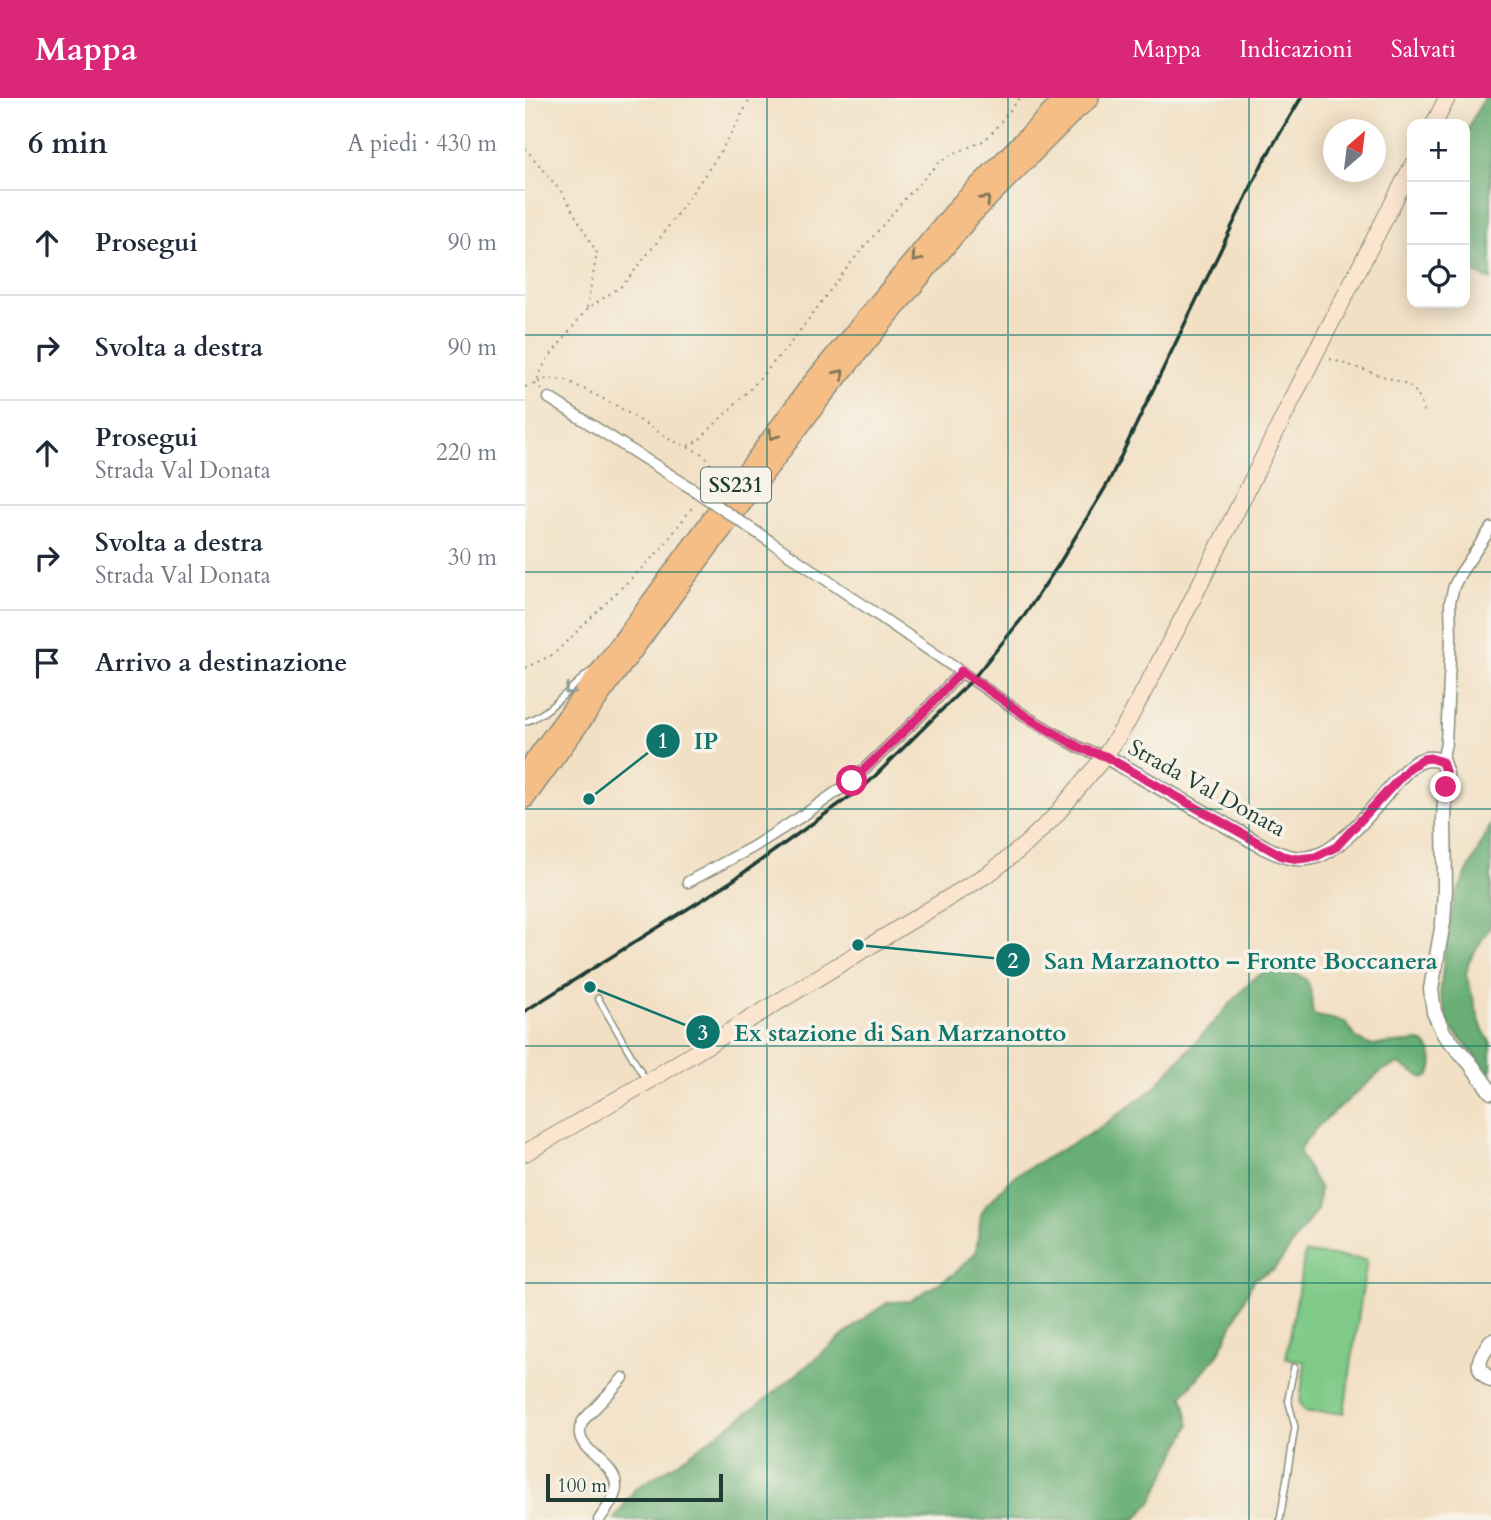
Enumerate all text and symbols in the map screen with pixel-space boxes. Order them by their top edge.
text: Mappa [35,27,137,72]
text: Mappa [1132,33,1201,66]
text: Indicazioni [1239,33,1353,66]
text: Salvati [1391,33,1456,66]
north arrow [1323,119,1386,182]
map controls [1407,119,1470,308]
button: + [1407,119,1470,182]
text: 6 min [28,123,108,164]
text: A piedi · 430 m [347,128,497,159]
button: − [1407,182,1470,245]
one-way arrow [978,195,991,208]
icon: ahead [28,224,66,262]
text: Prosegui [95,225,198,260]
text: 90 m [448,227,497,258]
button: locate [1407,245,1470,308]
one-way arrow [912,249,924,262]
icon: right [28,329,66,367]
text: Svolta a destra [95,330,263,365]
text: 90 m [448,332,497,363]
one-way arrow [832,370,844,383]
text: Prosegui [95,420,198,455]
one-way arrow [769,427,781,440]
icon: ahead [28,434,66,472]
text: 220 m [436,437,497,468]
text: Strada Val Donata [95,455,271,486]
road number: SS231 [701,468,771,502]
text: Svolta a destra [95,525,263,560]
icon: right [28,539,66,577]
text: 30 m [448,542,497,573]
text: Strada Val Donata [95,560,271,591]
icon: arrive [28,644,66,682]
text: Arrivo a destinazione [95,645,347,680]
one-way arrow [564,681,577,694]
callout: IP [645,718,733,763]
text: IP [694,725,718,758]
text: 1 [658,727,668,756]
street label: Strada Val Donata [1123,732,1291,844]
route start [836,765,867,796]
route end [1430,771,1461,802]
callout: San Marzanotto – Fronte Boccanera [995,938,1452,983]
text: San Marzanotto – Fronte Boccanera [1044,945,1438,978]
text: 2 [1008,947,1019,976]
callout: Ex stazione di San Marzanotto [685,1010,1081,1055]
text: Ex stazione di San Marzanotto [734,1017,1066,1050]
text: 3 [698,1019,708,1048]
scale bar [546,1471,723,1503]
text: 100 m [557,1473,607,1499]

